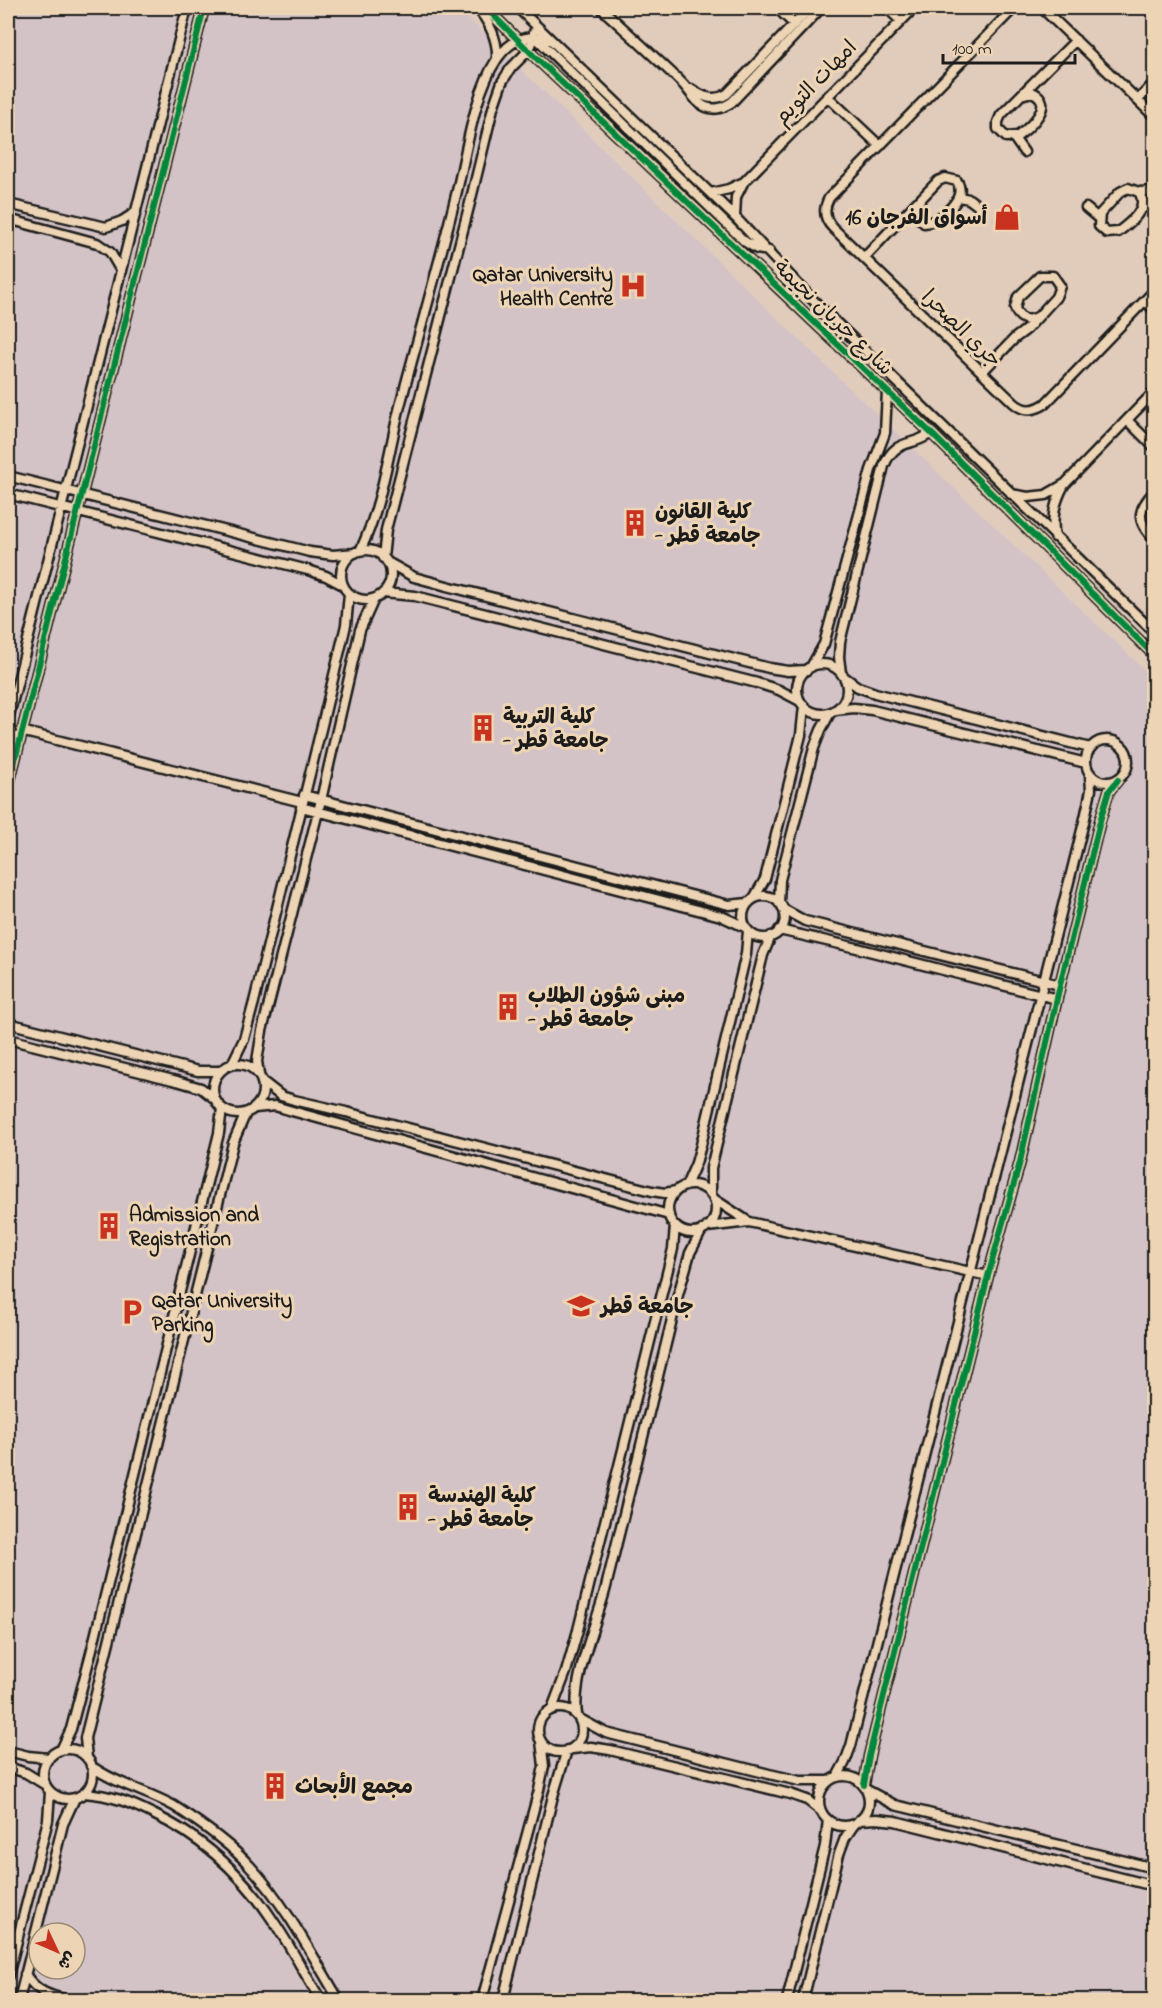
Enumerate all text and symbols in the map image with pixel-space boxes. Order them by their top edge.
scale bar [943,27,1075,65]
street label: امهات التويم [768,34,865,133]
text: 100 m [952,37,992,63]
shop icon: أسواق الفرجان 16 [992,202,1022,232]
place label: أسواق الفرجان 16 [845,204,988,234]
street label: شارع جريان نجيمة [766,253,899,383]
place label: Qatar University Health Centre [473,261,614,315]
hospital icon: Qatar University Health Centre [618,271,648,301]
street label: جري الصحرا [914,283,1007,375]
place label: كلية القانون - جامعة قطر [654,498,761,552]
building icon: كلية القانون - جامعة قطر [620,508,650,538]
place label: كلية التربية - جامعة قطر [502,703,609,757]
building icon: كلية التربية - جامعة قطر [468,713,498,743]
place label: مبنى شؤون الطلاب - جامعة قطر [527,982,685,1036]
building icon: مبنى شؤون الطلاب - جامعة قطر [493,992,523,1022]
place label: Admission and Registration [129,1201,259,1257]
building icon: Admission and Registration [94,1211,124,1241]
place label: Qatar University Parking [152,1287,293,1343]
school or university icon: جامعة قطر [566,1291,596,1321]
place label: جامعة قطر [599,1293,693,1323]
parking icon: Qatar University Parking [117,1297,147,1327]
place label: كلية الهندسة - جامعة قطر [427,1482,537,1536]
building icon: كلية الهندسة - جامعة قطر [393,1492,423,1522]
building icon: مجمع الأبحاث [260,1771,290,1801]
place label: مجمع الأبحاث [295,1772,413,1803]
north arrow [27,1921,87,1981]
text: ش [52,1945,81,1975]

